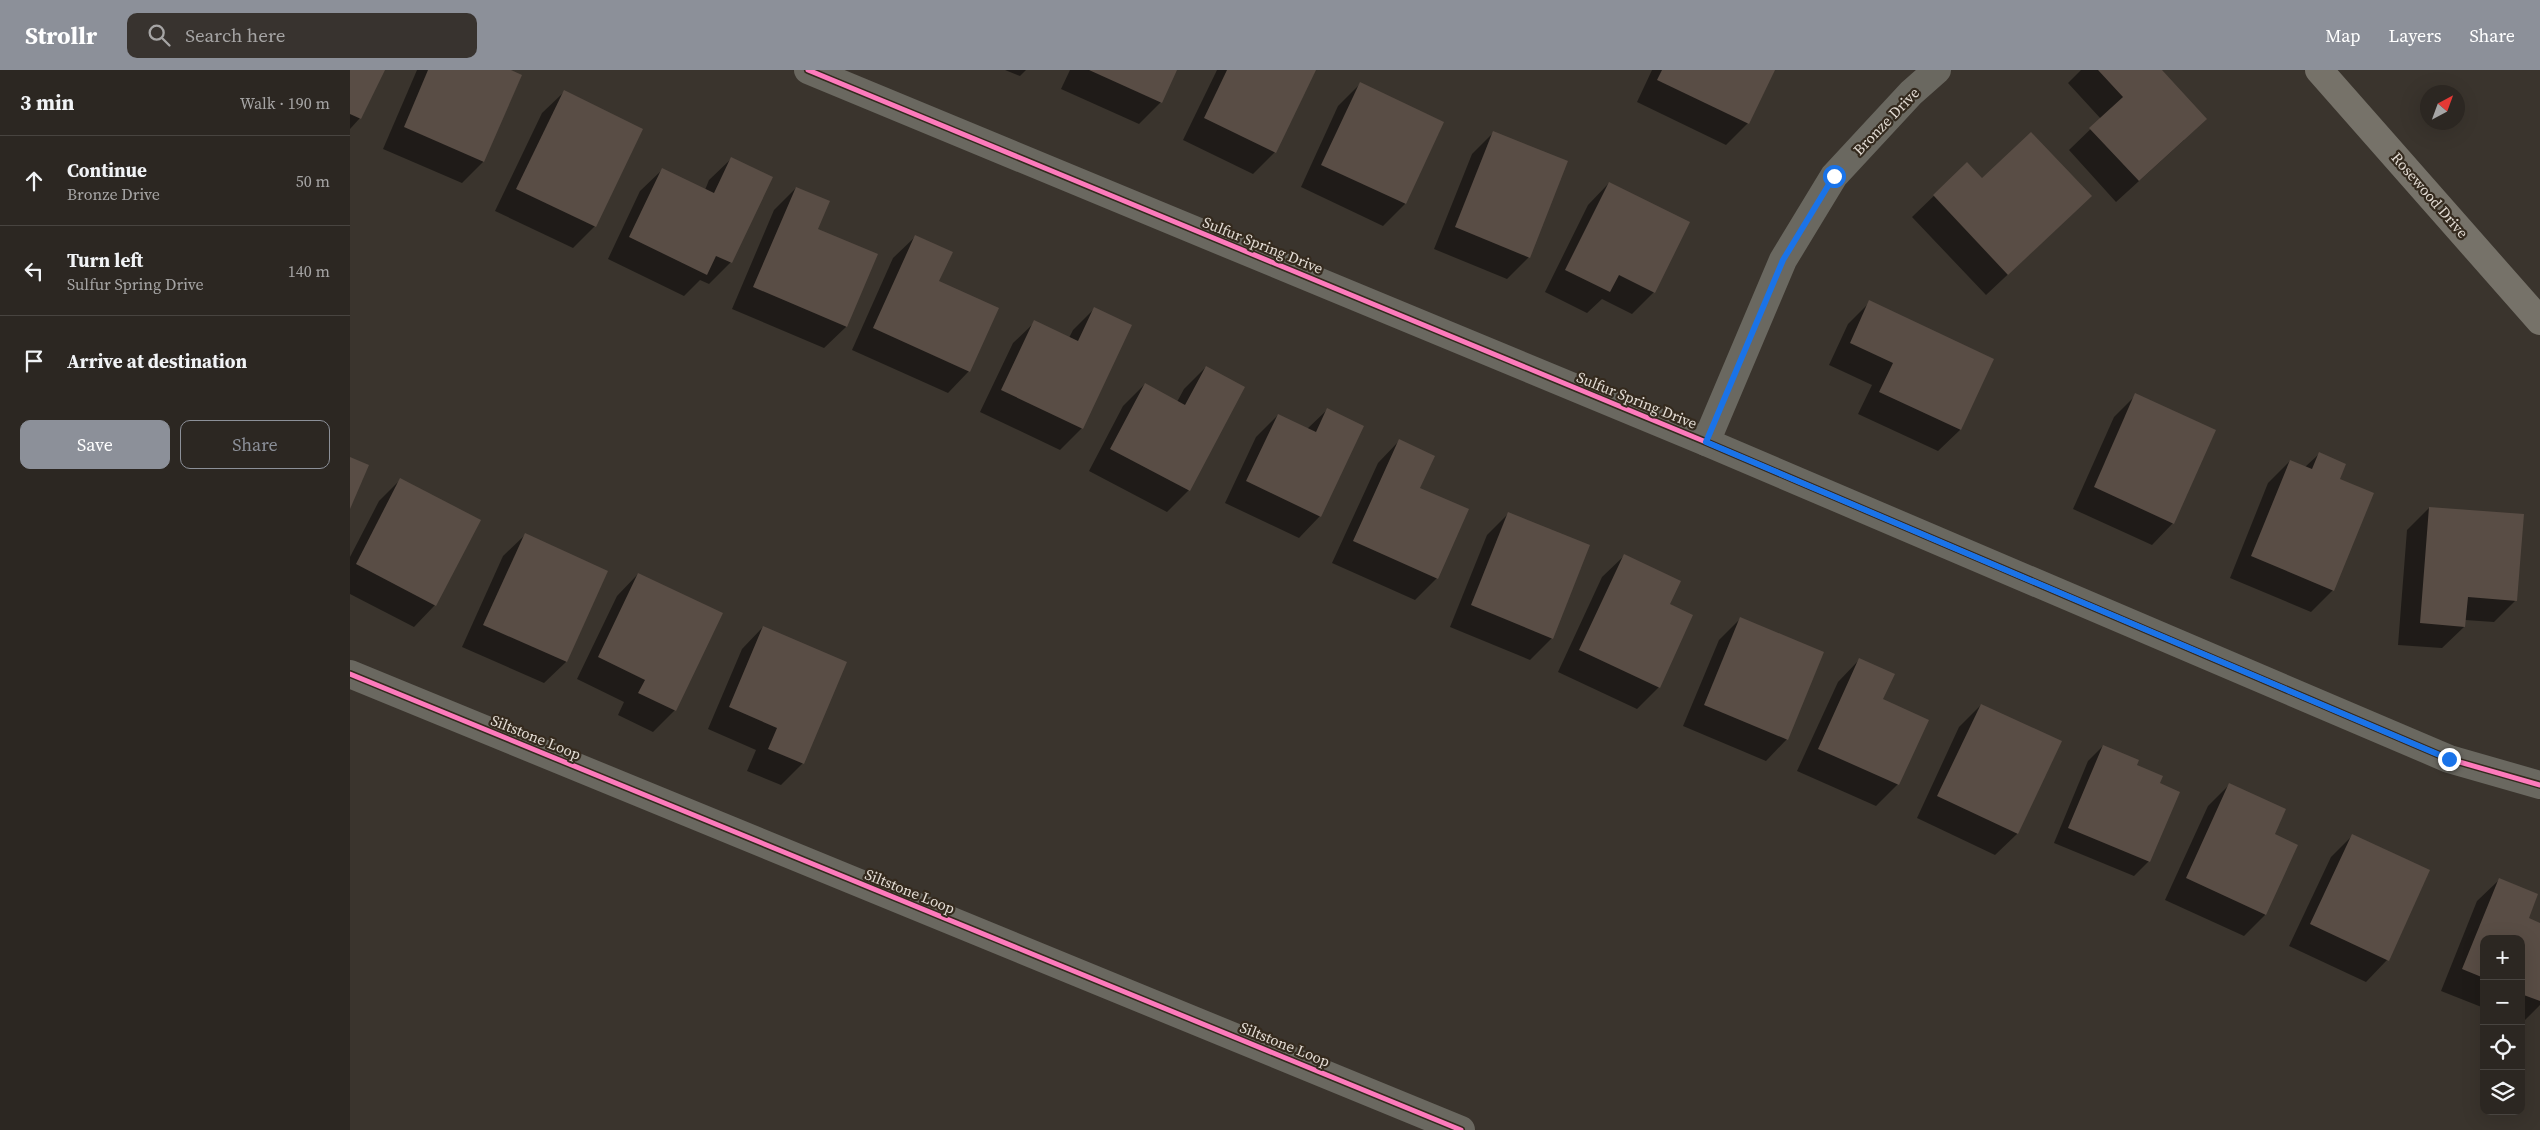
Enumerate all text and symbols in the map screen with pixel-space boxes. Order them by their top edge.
search box [127,13,477,58]
text: Strollr [25,19,97,52]
icon: search [145,21,173,49]
text: Search here [185,22,285,48]
text: Map [2325,23,2360,48]
text: Layers [2388,23,2441,48]
text: Share [2469,23,2515,48]
street label: Bronze Drive [1848,82,1924,160]
north arrow [2420,85,2465,130]
text: 3 min [20,88,75,117]
text: Walk · 190 m [240,92,330,114]
street label: Rosewood Drive [2387,147,2473,243]
text: Continue [67,157,147,183]
route start [1823,165,1846,188]
icon: ahead [20,167,48,195]
text: 50 m [296,170,330,192]
text: Bronze Drive [67,183,160,205]
street label: Sulfur Spring Drive [1200,211,1327,279]
text: Turn left [67,247,143,273]
icon: left [20,257,48,285]
text: 140 m [288,260,330,282]
text: Sulfur Spring Drive [67,273,204,295]
icon: arrive [20,347,48,375]
text: Arrive at destination [67,348,247,374]
street label: Sulfur Spring Drive [1574,366,1701,434]
button: Save [20,420,170,469]
button: Share [180,420,330,469]
street label: Siltstone Loop [488,709,584,765]
route end [2438,748,2461,771]
street label: Siltstone Loop [862,863,958,919]
map controls [2480,935,2525,1115]
button: + [2480,935,2525,980]
button: − [2480,980,2525,1025]
street label: Siltstone Loop [1237,1016,1333,1072]
button: locate [2480,1025,2525,1070]
button: layers [2480,1070,2525,1115]

